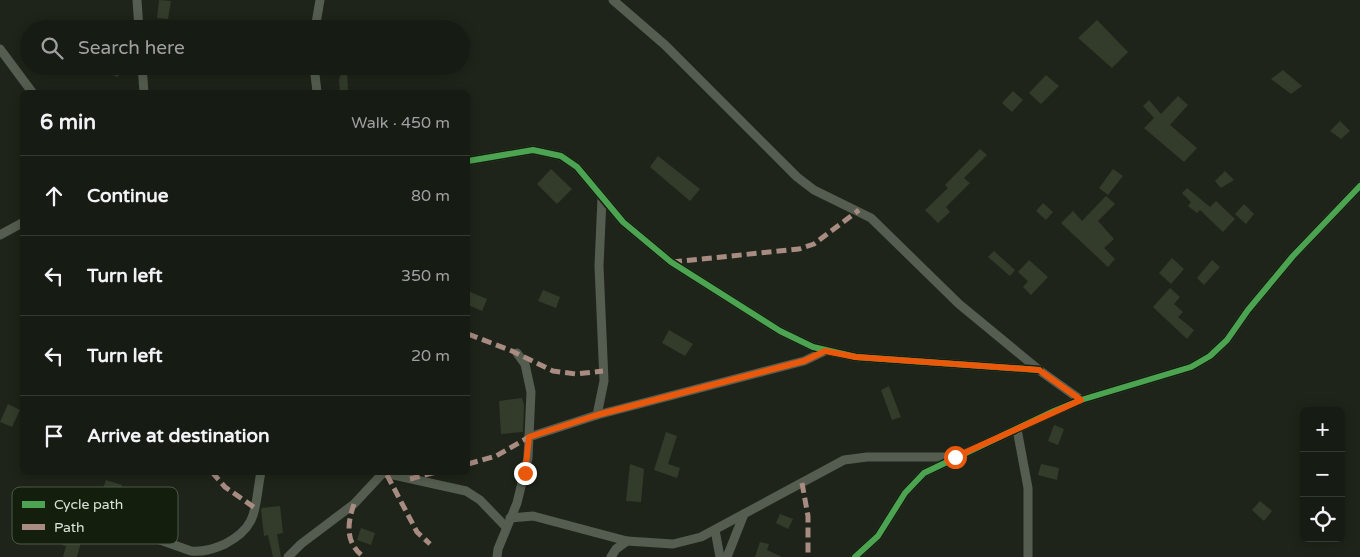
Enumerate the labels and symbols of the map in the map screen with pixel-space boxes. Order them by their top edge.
route start [944,446,967,469]
route end [514,462,537,485]
legend [12,487,178,544]
text: Cycle path [54,496,123,513]
text: Path [54,519,85,536]

